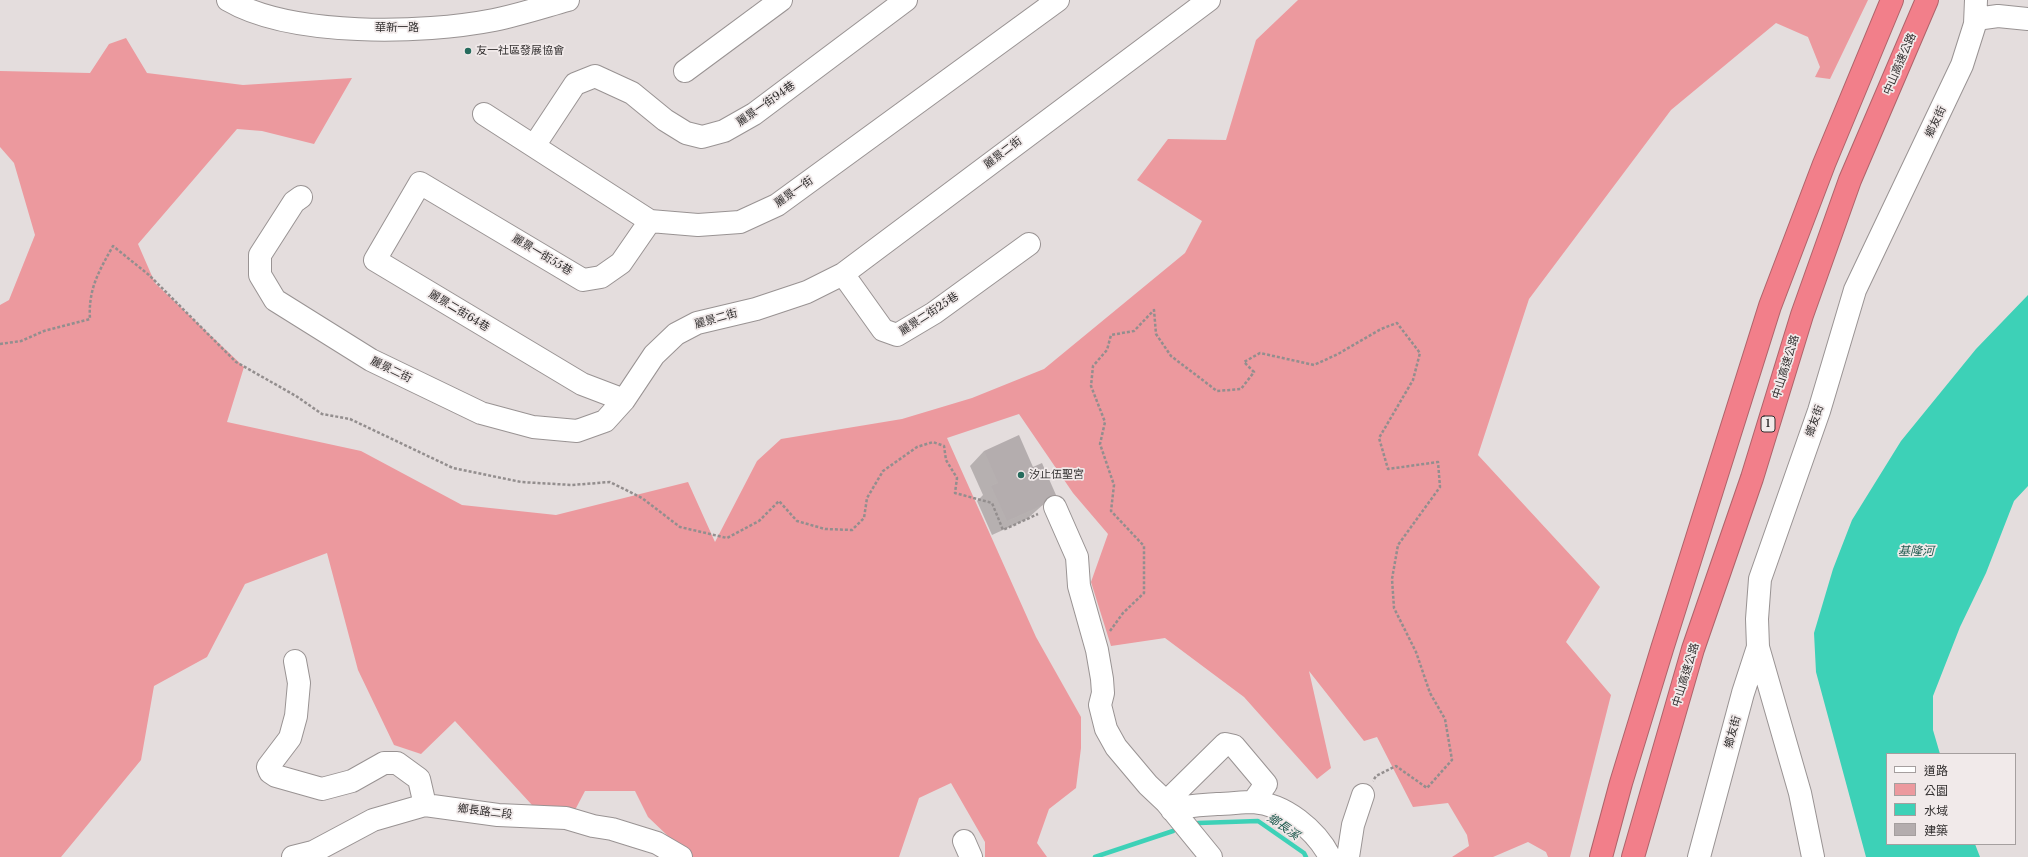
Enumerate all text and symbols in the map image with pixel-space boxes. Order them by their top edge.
street label: 華新一路 [375,21,419,35]
street label: 中山高速公路 [1881,31,1919,97]
place label: 友一社區發展協會 [476,44,564,58]
marker: 友一社區發展協會 [463,46,473,56]
street label: 麗景一街94巷 [734,79,798,129]
street label: 鄉友街 [1923,104,1949,140]
street label: 麗景二街 [981,134,1025,172]
street label: 麗景一街 [772,174,816,210]
street label: 麗景一街55巷 [510,232,574,278]
street label: 麗景二街64巷 [426,288,492,334]
street label: 麗景二街25巷 [897,290,961,338]
street label: 麗景二街 [693,307,739,331]
street label: 中山高速公路 [1770,334,1802,400]
street label: 麗景二街 [368,354,414,386]
street label: 鄉友街 [1803,403,1827,439]
road number: 1 [1761,416,1775,432]
place label: 汐止伍聖宮 [1029,468,1084,482]
marker: 汐止伍聖宮 [1016,470,1026,480]
water label: 基隆河 [1898,545,1934,559]
street label: 中山高速公路 [1670,642,1702,708]
street label: 鄉友街 [1722,714,1744,750]
legend [1886,753,2016,845]
text: 道路 [1924,763,1948,778]
text: 公園 [1924,783,1948,798]
street label: 鄉長路二段 [457,802,513,822]
text: 水域 [1924,803,1948,818]
water label: 鄉長溪 [1264,811,1302,843]
text: 建築 [1924,823,1948,838]

